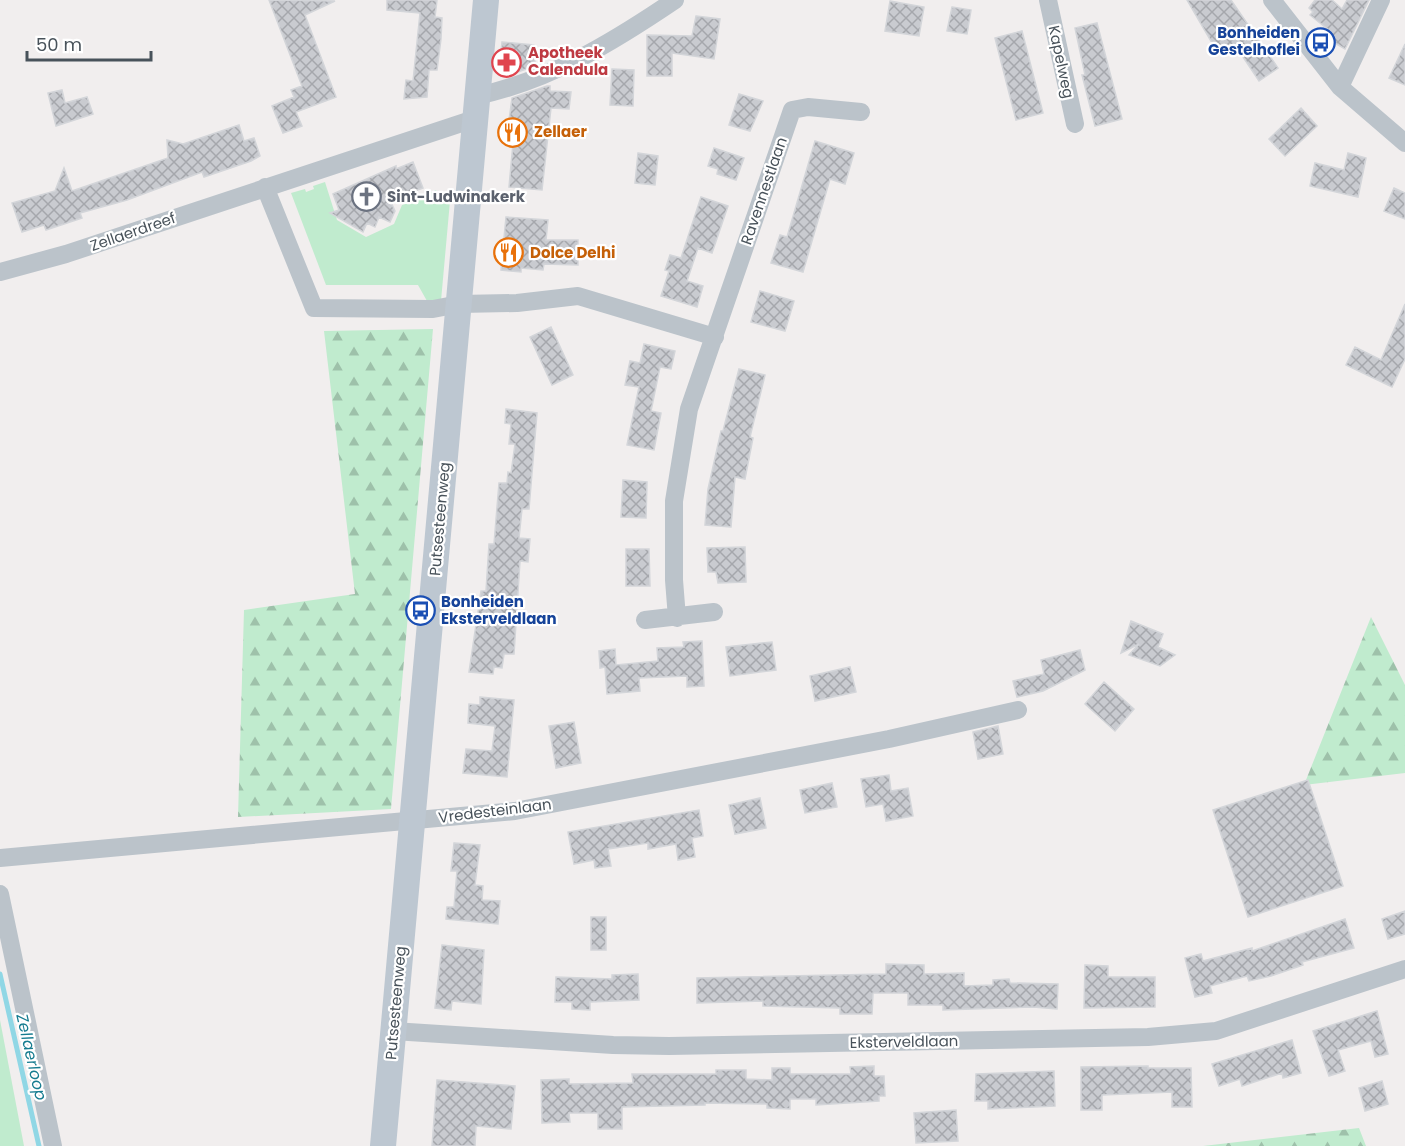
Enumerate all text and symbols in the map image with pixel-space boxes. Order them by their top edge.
place label: Bonheiden Gestelhoflei [1208,22,1300,60]
scale bar [27,24,152,62]
street label: Kapelweg [1044,24,1079,100]
bus stop icon: Bonheiden Gestelhoflei [1305,26,1337,58]
text: 50 m [36,32,82,57]
place label: Apotheek Calendula [528,42,608,80]
pharmacy icon: Apotheek Calendula [491,46,523,78]
restaurant icon: Zellaer [497,116,529,148]
place label: Zellaer [534,121,587,142]
street label: Ravennestlaan [735,134,792,247]
church icon: Sint-Ludwinakerk [350,181,382,213]
place label: Sint-Ludwinakerk [387,186,526,207]
street label: Zellaerdreef [87,207,178,256]
restaurant icon: Dolce Delhi [493,237,525,269]
place label: Dolce Delhi [530,242,616,263]
street label: Putsesteenweg [424,461,455,577]
place label: Bonheiden Eksterveldlaan [441,591,557,629]
bus stop icon: Bonheiden Eksterveldlaan [404,595,436,627]
street label: Vredesteinlaan [437,793,553,828]
street label: Putsesteenweg [380,945,411,1061]
water label: Zellaerloop [10,1010,53,1103]
street label: Eksterveldlaan [849,1030,959,1053]

